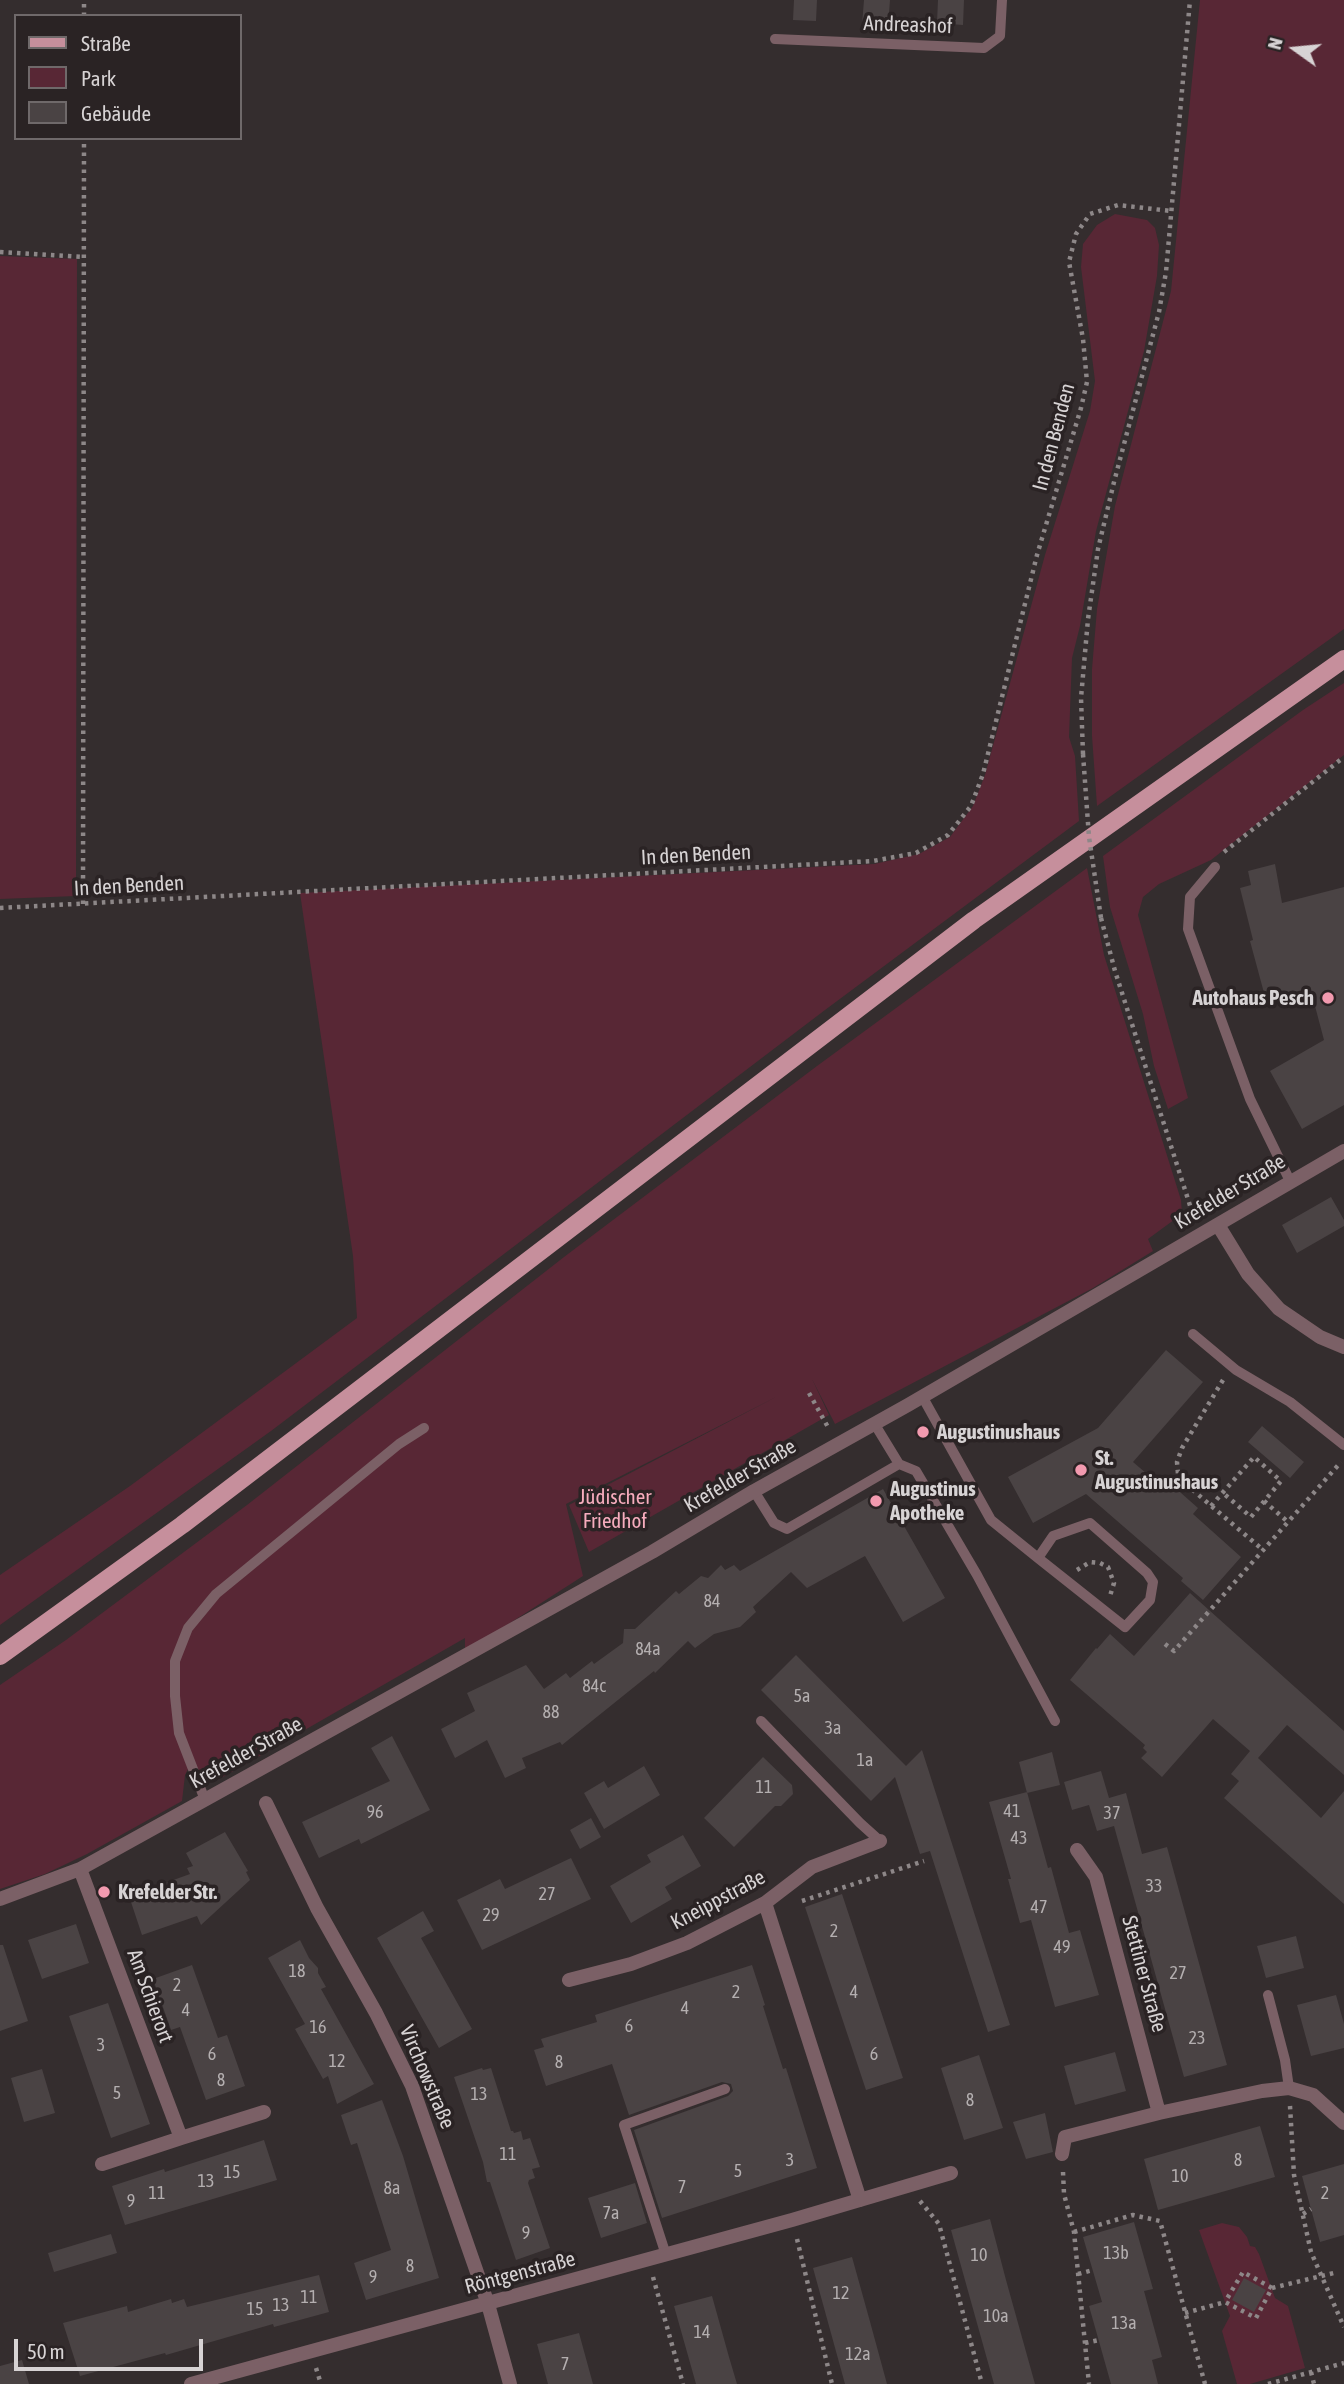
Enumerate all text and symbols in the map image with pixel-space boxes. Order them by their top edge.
street label: Andreashof [863,11,953,39]
legend [14,14,242,140]
north arrow [1260,14,1330,84]
text: Straße [81,31,131,55]
text: N [1263,35,1287,52]
text: Park [81,66,116,90]
text: Gebäude [81,101,151,125]
street label: In den Benden [1028,380,1080,494]
street label: In den Benden [640,840,752,870]
street label: In den Benden [73,871,185,901]
place label: Autohaus Pesch [1192,985,1314,1011]
marker: Autohaus Pesch [1320,990,1336,1006]
street label: Krefelder Straße [1170,1149,1290,1235]
place label: Augustinushaus [937,1419,1060,1445]
marker: Augustinushaus [915,1424,931,1440]
street label: Krefelder Straße [680,1434,800,1518]
place label: St. Augustinushaus [1095,1445,1218,1495]
marker: St. Augustinushaus [1073,1462,1089,1478]
place label: Augustinus Apotheke [890,1476,976,1526]
park label: Jüdischer Friedhof [579,1484,651,1534]
marker: Augustinus Apotheke [868,1493,884,1509]
house number: 84 [704,1590,720,1612]
house number: 84a [635,1638,661,1660]
house number: 84c [582,1675,606,1697]
house number: 5a [794,1685,810,1707]
house number: 88 [543,1701,559,1723]
street label: Krefelder Straße [185,1712,307,1794]
house number: 3a [825,1717,841,1739]
house number: 1a [857,1749,873,1771]
house number: 11 [756,1776,772,1798]
house number: 41 [1004,1800,1020,1822]
house number: 96 [367,1801,383,1823]
house number: 37 [1104,1802,1120,1824]
house number: 43 [1011,1827,1027,1849]
street label: Kneippstraße [667,1865,769,1935]
house number: 33 [1146,1875,1162,1897]
place label: Krefelder Str. [118,1879,217,1905]
house number: 27 [539,1883,555,1905]
marker: Krefelder Str. [96,1884,112,1900]
house number: 47 [1031,1896,1047,1918]
house number: 29 [483,1904,499,1926]
street label: Stettiner Straße [1116,1913,1172,2035]
house number: 2 [830,1920,838,1942]
house number: 49 [1054,1936,1070,1958]
street label: Am Schierort [121,1946,179,2046]
house number: 18 [289,1960,305,1982]
house number: 27 [1170,1962,1186,1984]
house number: 2 [173,1974,181,1996]
house number: 2 [732,1981,740,2003]
house number: 4 [850,1981,858,2003]
house number: 4 [681,1997,689,2019]
house number: 4 [182,1999,190,2021]
house number: 6 [625,2015,633,2037]
house number: 16 [310,2016,326,2038]
street label: Virchowstraße [394,2022,460,2132]
house number: 23 [1189,2027,1205,2049]
house number: 3 [97,2034,105,2056]
house number: 6 [208,2043,216,2065]
house number: 6 [870,2043,878,2065]
house number: 12 [329,2050,345,2072]
house number: 8 [555,2051,563,2073]
house number: 8 [217,2069,225,2091]
house number: 5 [113,2082,121,2104]
house number: 13 [471,2083,487,2105]
house number: 8 [966,2089,974,2111]
house number: 11 [500,2143,516,2165]
house number: 3 [786,2149,794,2171]
house number: 8 [1234,2149,1242,2171]
house number: 5 [734,2160,742,2182]
house number: 15 [224,2161,240,2183]
house number: 10 [1172,2165,1188,2187]
house number: 13 [198,2170,214,2192]
house number: 7 [678,2176,686,2198]
house number: 8a [384,2177,400,2199]
house number: 11 [149,2182,165,2204]
house number: 2 [1321,2182,1329,2204]
house number: 9 [127,2190,135,2212]
house number: 7a [603,2202,619,2224]
house number: 9 [522,2222,530,2244]
house number: 13b [1103,2242,1129,2264]
house number: 10 [971,2244,987,2266]
street label: Röntgenstraße [462,2246,578,2300]
house number: 8 [406,2255,414,2277]
house number: 9 [369,2266,377,2288]
house number: 12 [833,2282,849,2304]
house number: 11 [301,2286,317,2308]
house number: 13 [273,2294,289,2316]
house number: 15 [247,2298,263,2320]
house number: 10a [983,2305,1009,2327]
house number: 13a [1111,2312,1137,2334]
house number: 14 [694,2321,710,2343]
scale bar [18,2324,206,2368]
text: 50 m [27,2339,65,2363]
house number: 12a [845,2343,871,2365]
house number: 7 [561,2353,569,2375]

